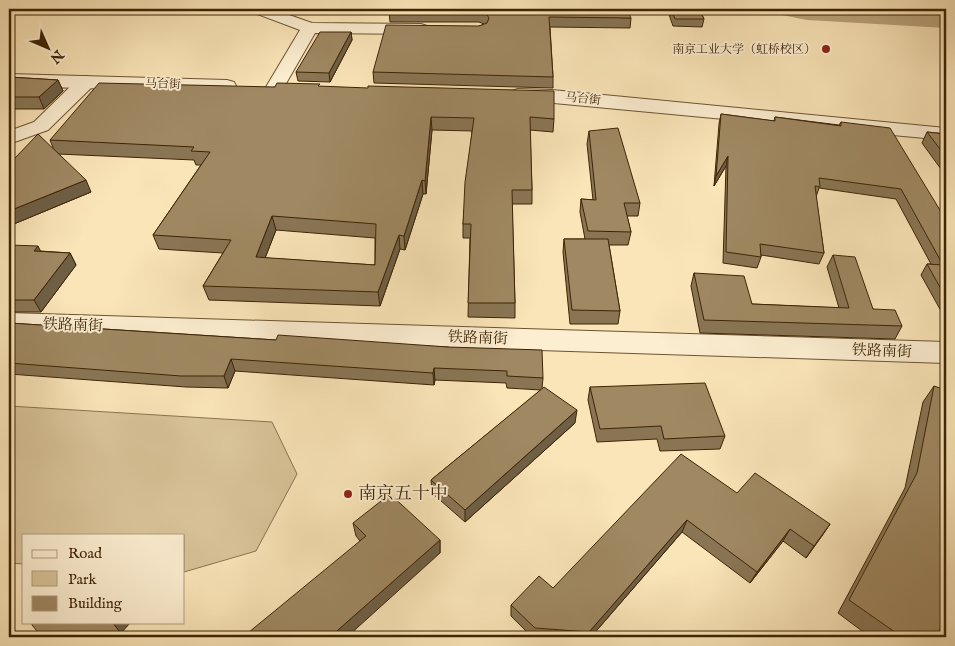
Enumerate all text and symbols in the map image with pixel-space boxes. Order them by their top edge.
north arrow [22,22,72,72]
place label: 南京工业大学（虹桥校区） [672,42,816,57]
marker: 南京工业大学（虹桥校区） [820,43,832,55]
text: N [46,45,68,67]
street label: 马台街 [145,76,182,92]
street label: 马台街 [564,90,603,108]
street label: 铁路南街 [43,314,103,336]
street label: 铁路南街 [448,327,508,349]
street label: 铁路南街 [852,340,912,362]
place label: 南京五十中 [358,483,448,506]
marker: 南京五十中 [342,488,354,500]
legend [22,534,185,624]
text: Road [68,544,103,563]
text: Park [68,570,98,589]
text: Building [68,594,123,613]

